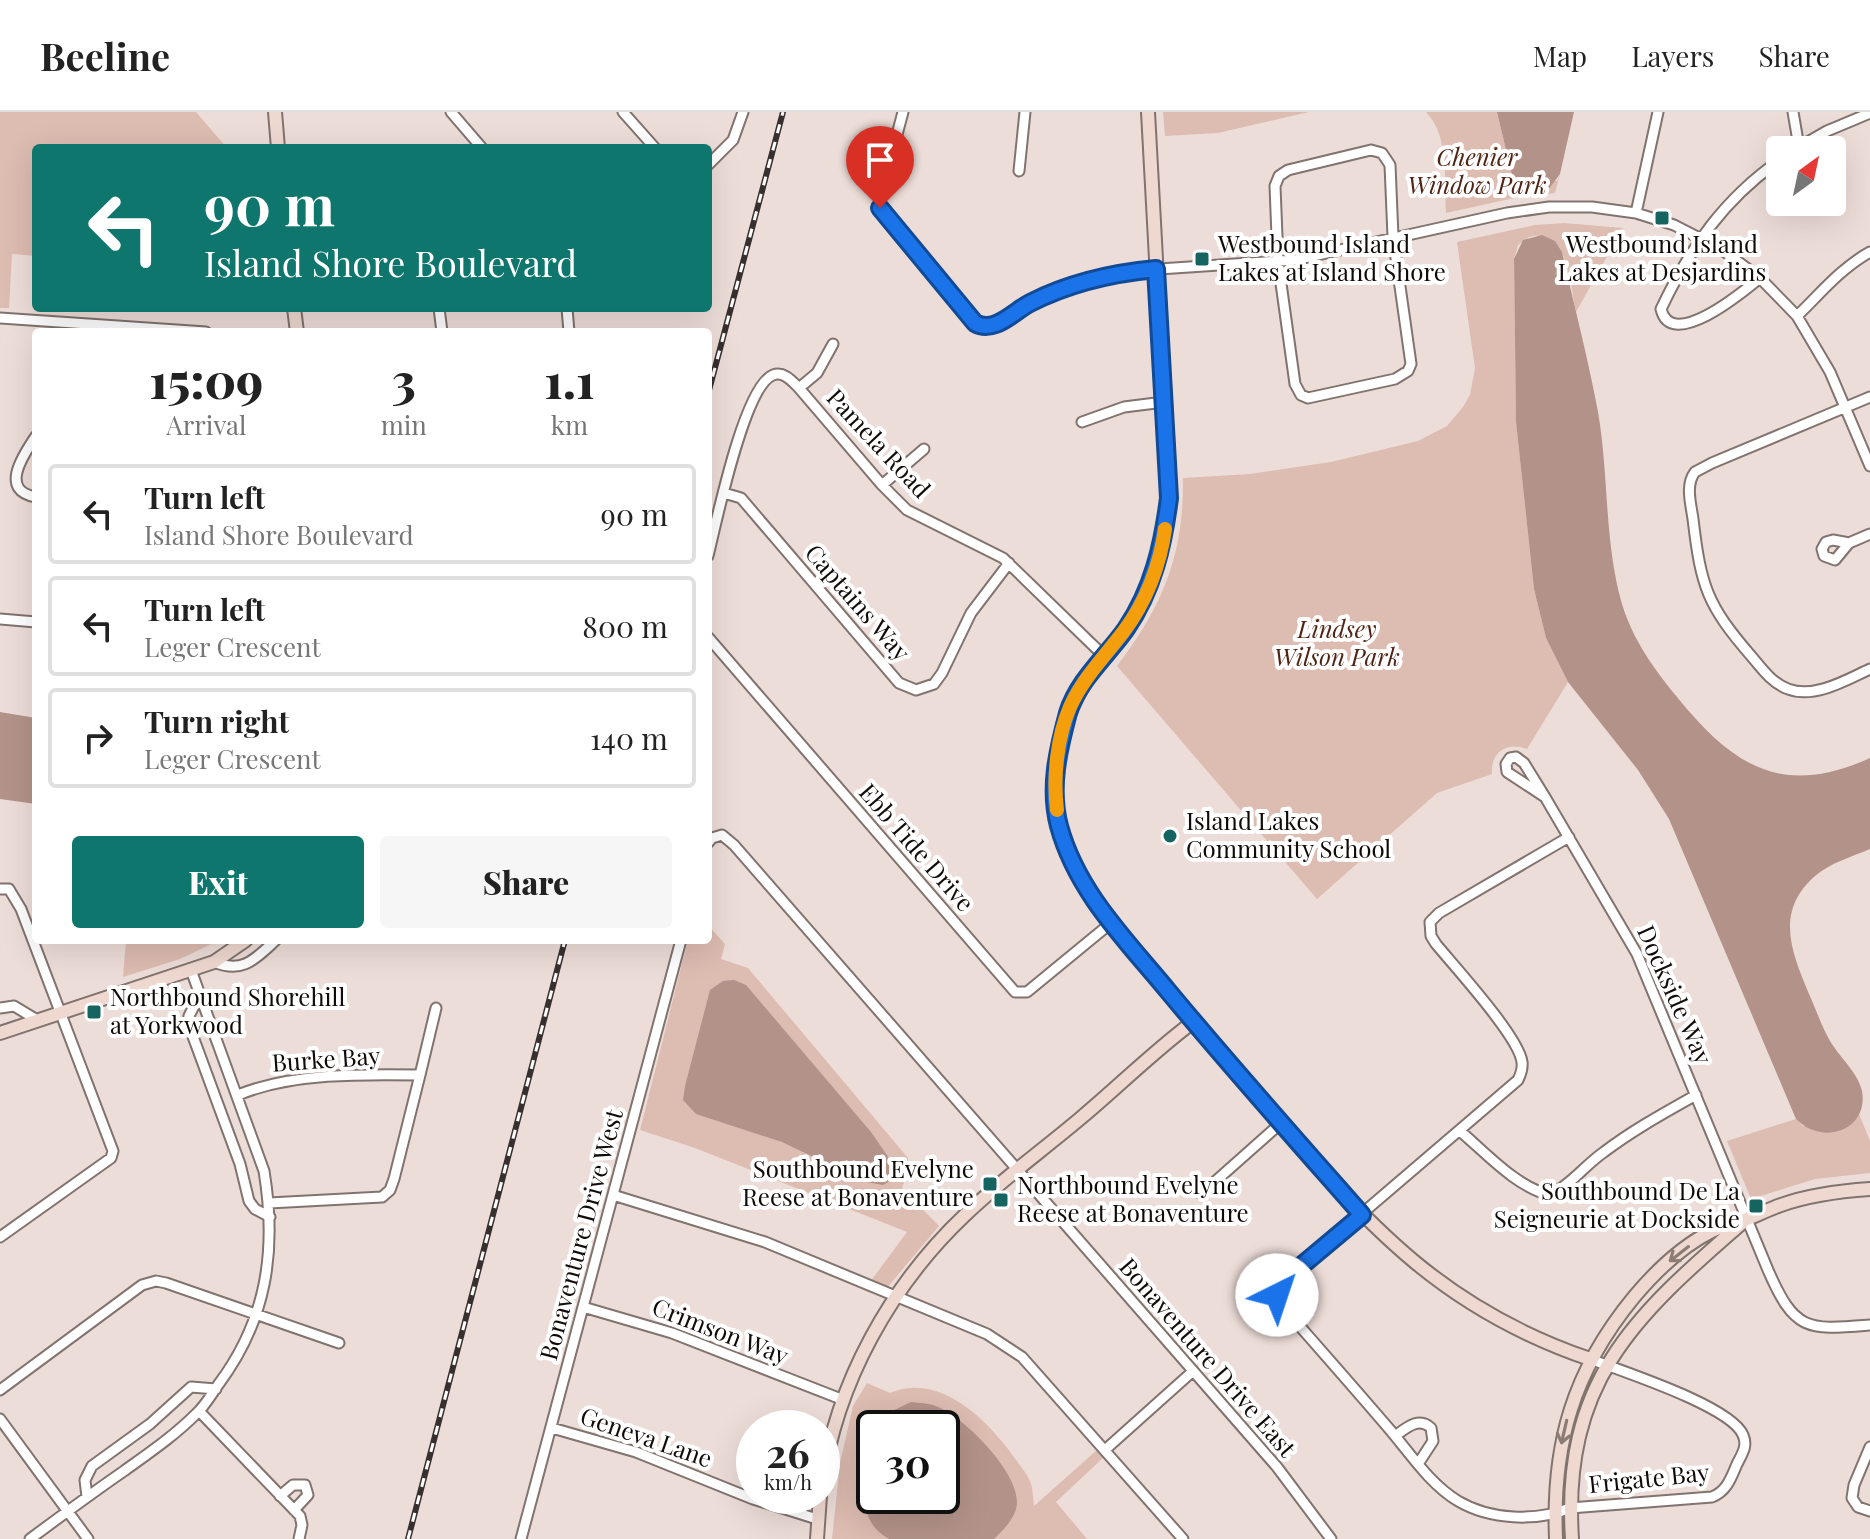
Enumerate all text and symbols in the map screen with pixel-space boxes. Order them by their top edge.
text: Beeline [40,30,170,81]
text: Map [1533,37,1587,74]
text: Layers [1631,37,1714,74]
text: Share [1758,37,1830,74]
pin [846,126,914,208]
north arrow [1766,136,1846,216]
map controls [1766,136,1846,216]
icon: arrive [858,138,902,182]
park label: Chenier Window Park [1407,140,1547,200]
text: 90 m [204,166,335,241]
icon: left [72,176,176,280]
marker: Westbound Island Lakes at Desjardins [1653,209,1671,227]
place label: Westbound Island Lakes at Island Shore [1217,227,1446,287]
place label: Westbound Island Lakes at Desjardins [1558,227,1766,287]
text: Island Shore Boulevard [204,238,577,286]
marker: Westbound Island Lakes at Island Shore [1193,250,1211,268]
text: 15:09 [149,347,263,411]
text: 3 [392,347,416,411]
text: 1.1 [544,347,595,411]
street label: Pamela Road [821,381,938,504]
text: Arrival [166,407,246,442]
text: min [381,407,427,442]
text: km [551,407,588,442]
text: Turn left [144,477,265,517]
icon: left [76,492,120,536]
text: 90 m [601,494,668,534]
text: Island Shore Boulevard [144,517,414,552]
street label: Captains Way [799,537,918,667]
text: Turn left [144,589,265,629]
icon: left [76,604,120,648]
text: 800 m [582,606,668,646]
park label: Lindsey Wilson Park [1274,612,1400,672]
text: Leger Crescent [144,629,321,664]
text: Turn right [144,701,289,741]
icon: right [76,716,120,760]
text: 140 m [590,718,668,758]
text: Leger Crescent [144,741,321,776]
street label: Ebb Tide Drive [853,776,982,917]
place label: Island Lakes Community School [1186,804,1391,864]
marker: Island Lakes Community School [1161,827,1179,845]
button: Exit [72,836,364,928]
button: Share [380,836,672,928]
street label: Dockside Way [1631,920,1721,1069]
place label: Northbound Shorehill at Yorkwood [110,980,345,1040]
marker: Northbound Shorehill at Yorkwood [85,1003,103,1021]
street label: Burke Bay [271,1038,381,1078]
street label: Bonaventure Drive West [531,1105,629,1363]
place label: Southbound Evelyne Reese at Bonaventure [742,1152,974,1212]
place label: Northbound Evelyne Reese at Bonaventure [1017,1168,1249,1228]
place label: Southbound De La Seigneurie at Dockside [1494,1174,1740,1234]
marker: Southbound Evelyne Reese at Bonaventure [981,1175,999,1193]
marker: Northbound Evelyne Reese at Bonaventure [992,1191,1010,1209]
marker: Southbound De La Seigneurie at Dockside [1747,1197,1765,1215]
one-way arrow [1669,1245,1690,1262]
street label: Bonaventure Drive East [1113,1251,1304,1463]
position arrow [1235,1253,1319,1337]
street label: Crimson Way [648,1290,793,1371]
street label: Geneva Lane [577,1399,717,1474]
speed limit sign: 30 [856,1410,960,1514]
one-way arrow [1555,1419,1570,1444]
text: 26 [766,1425,810,1478]
street label: Frigate Bay [1587,1455,1711,1499]
text: km/h [764,1468,812,1495]

